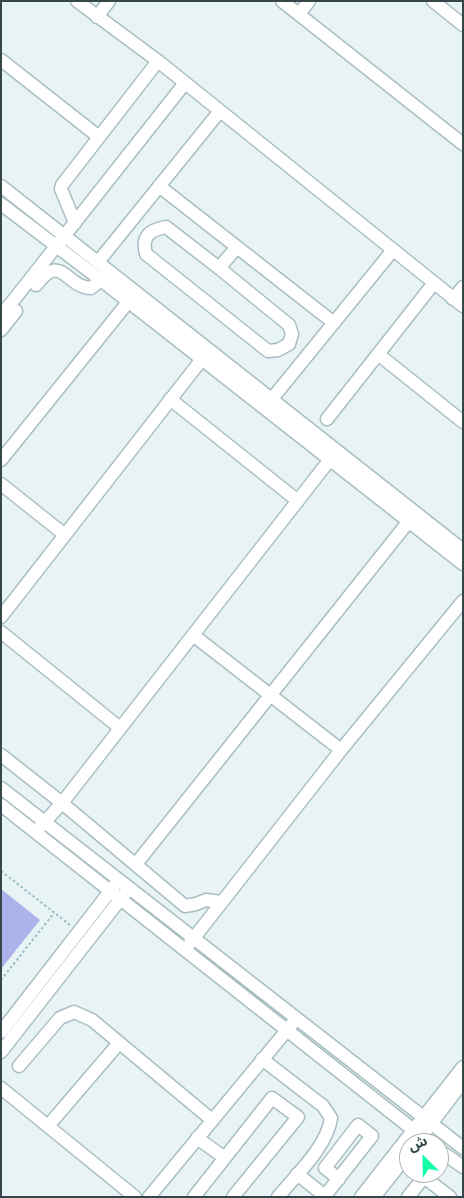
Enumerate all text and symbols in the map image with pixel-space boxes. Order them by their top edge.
north arrow [399,1133,449,1183]
text: ش [406,1133,430,1156]

